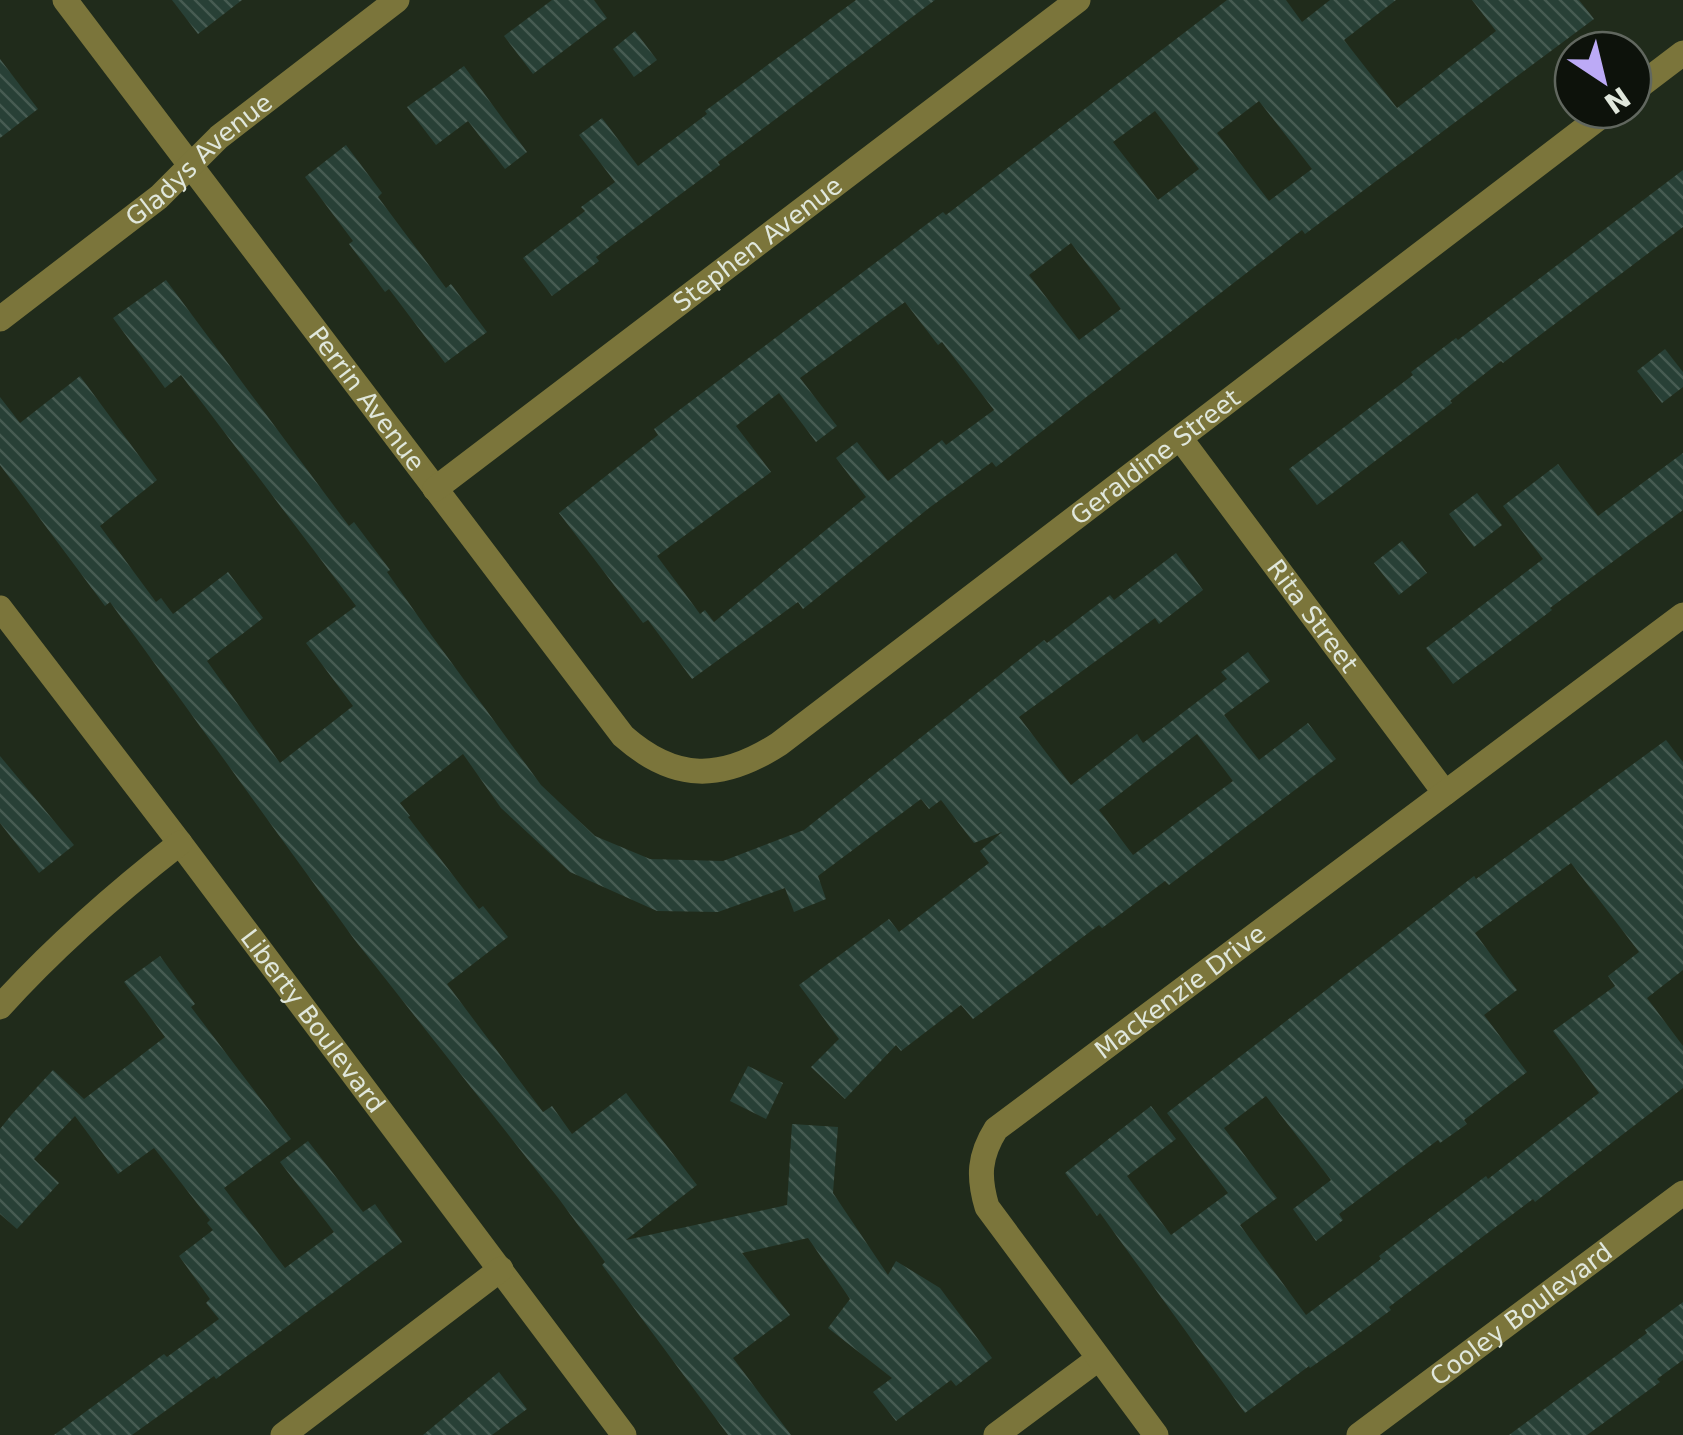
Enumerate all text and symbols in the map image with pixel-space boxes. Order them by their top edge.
north arrow [1553,30,1653,130]
text: N [1598,80,1636,120]
street label: Gladys Avenue [120,88,278,232]
street label: Stephen Avenue [667,171,848,318]
street label: Perrin Avenue [303,321,431,477]
street label: Geraldine Street [1065,383,1246,531]
street label: Rita Street [1261,554,1364,678]
street label: Mackenzie Drive [1089,919,1271,1065]
street label: Liberty Boulevard [235,924,391,1118]
street label: Cooley Boulevard [1424,1237,1618,1392]

